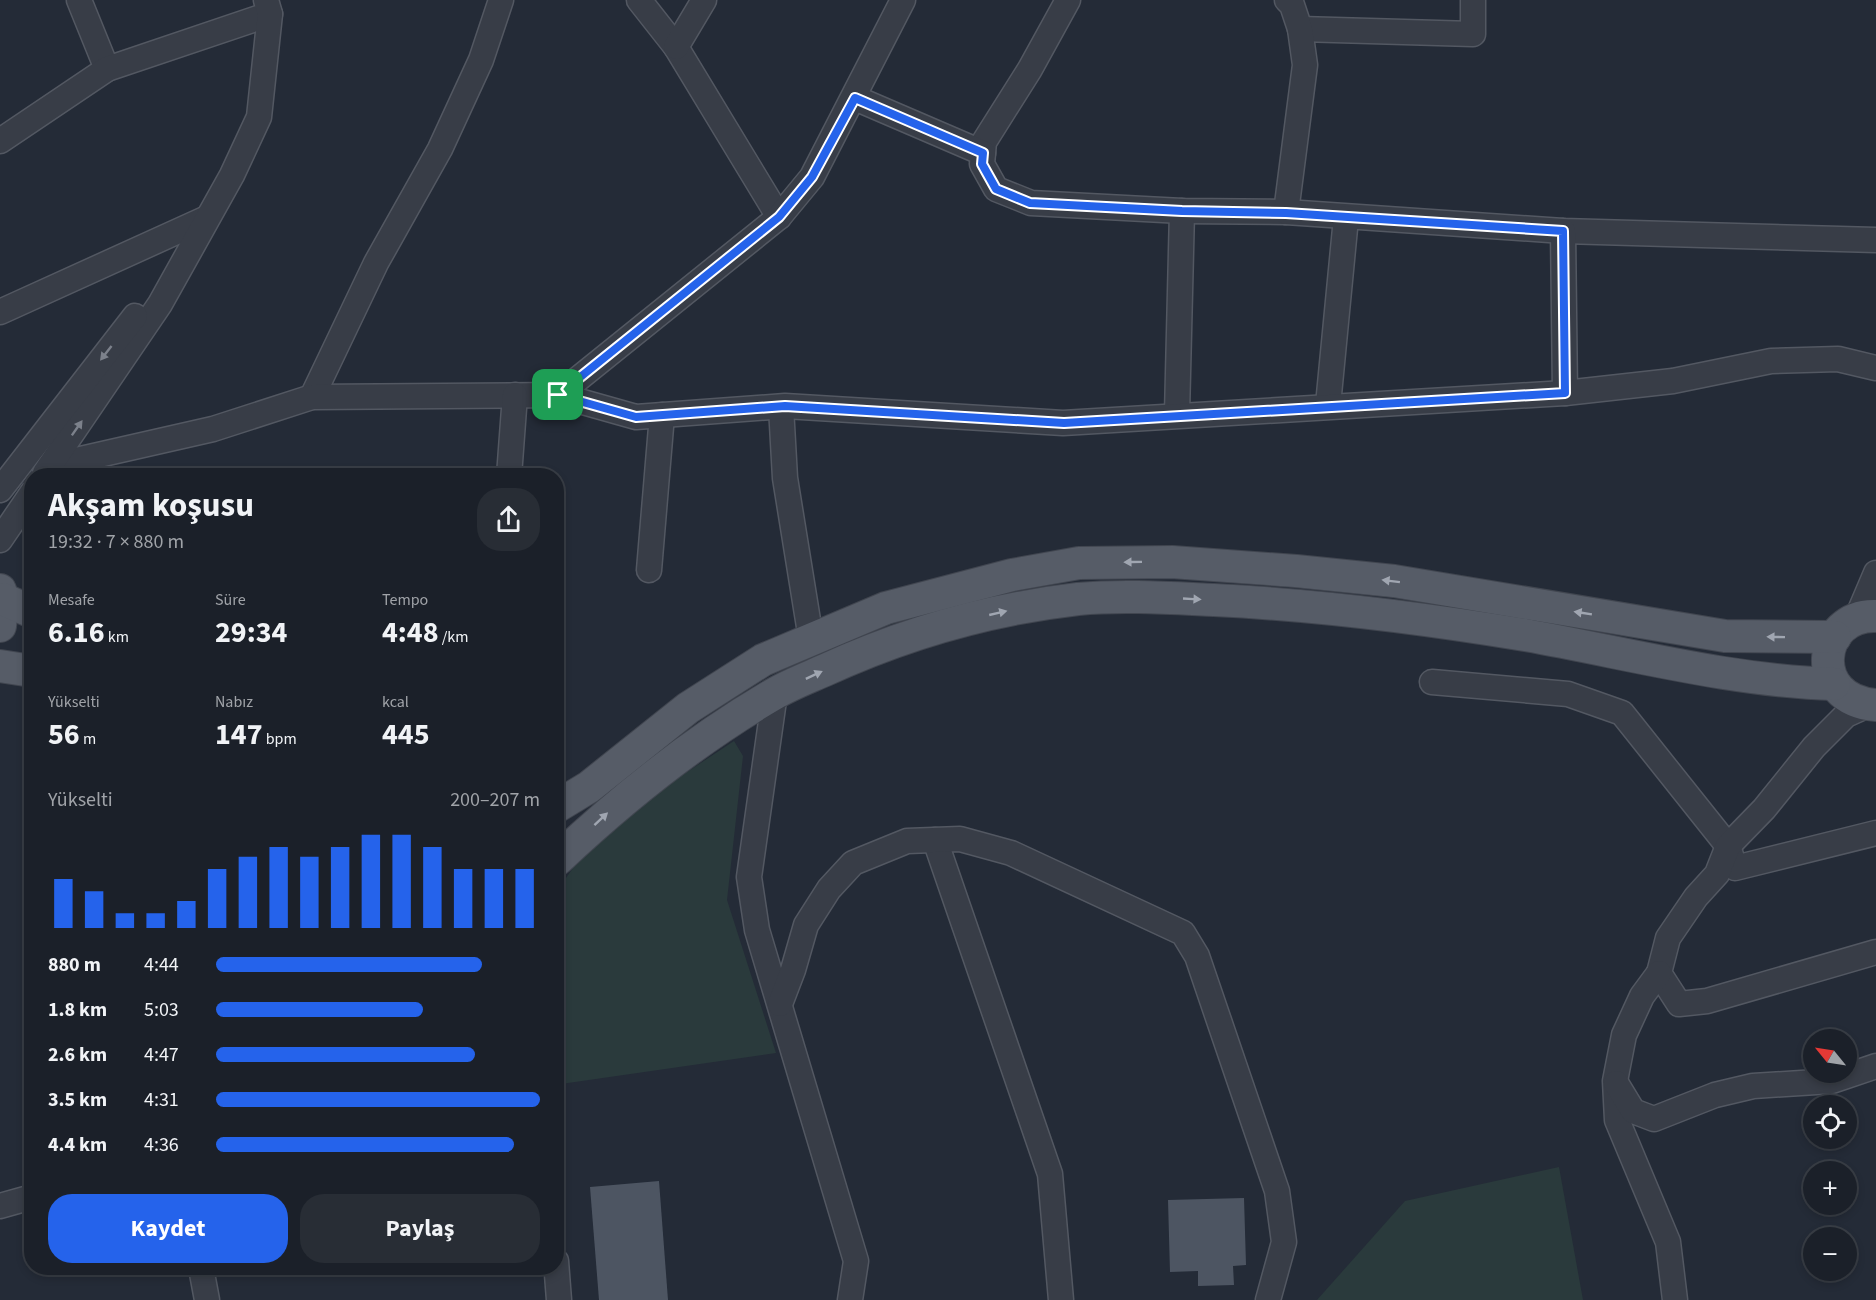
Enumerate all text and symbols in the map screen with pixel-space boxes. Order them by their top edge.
one-way arrow [100,345,113,361]
pin [532,369,583,420]
icon: arrive [541,378,574,411]
one-way arrow [71,420,83,435]
text: Akşam koşusu [48,482,254,529]
button: share [477,488,540,551]
text: 19:32 · 7 × 880 m [48,528,184,556]
one-way arrow [1124,557,1143,567]
one-way arrow [1381,576,1400,586]
text: Mesafe [48,589,95,611]
text: Süre [215,589,246,611]
text: Tempo [382,589,428,611]
one-way arrow [1182,594,1201,603]
one-way arrow [989,607,1007,617]
one-way arrow [1573,608,1592,617]
text: 6.16 [48,611,105,654]
text: 29:34 [215,611,287,654]
text: 4:48 [382,611,439,654]
text: km [105,626,129,648]
text: /km [439,626,469,648]
one-way arrow [1767,632,1786,642]
one-way arrow [805,671,822,680]
text: Yükselti [48,691,100,713]
text: Nabız [215,691,253,713]
text: kcal [382,691,409,713]
text: 56 [48,713,80,756]
text: 147 [215,713,263,756]
text: 445 [382,713,430,756]
text: m [80,728,96,750]
text: bpm [263,728,297,750]
text: Yükselti [48,786,113,814]
text: 200–207 m [450,786,540,814]
one-way arrow [593,812,608,826]
text: 880 m [48,951,101,979]
text: 4:44 [144,951,179,979]
text: 1.8 km [48,996,107,1024]
text: 5:03 [144,996,179,1024]
north arrow [1803,1029,1857,1083]
map controls [1803,1029,1857,1281]
text: 2.6 km [48,1041,107,1069]
text: 4:47 [144,1041,179,1069]
text: 3.5 km [48,1086,107,1114]
text: 4:31 [144,1086,179,1114]
button: locate [1803,1095,1857,1149]
text: 4.4 km [48,1131,107,1159]
text: 4:36 [144,1131,179,1159]
button: + [1803,1161,1857,1215]
button: Kaydet [48,1194,288,1263]
button: Paylaş [300,1194,540,1263]
button: − [1803,1227,1857,1281]

